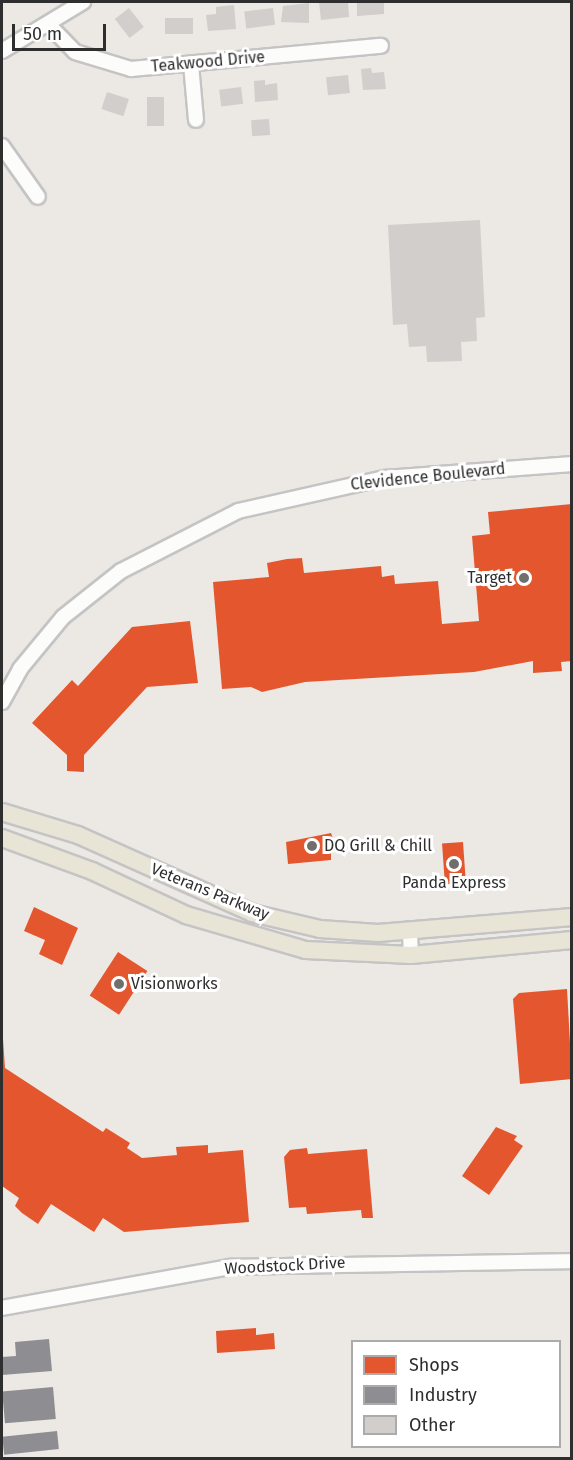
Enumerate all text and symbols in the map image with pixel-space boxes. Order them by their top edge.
scale bar [15,12,110,50]
text: 50 m [23,23,62,45]
street label: Teakwood Drive [150,47,266,77]
street label: Clevidence Boulevard [350,459,506,495]
place label: Target [467,568,512,588]
marker: Target [517,571,531,585]
place label: DQ Grill & Chill [324,836,432,856]
marker: DQ Grill & Chill [305,839,319,853]
marker: Panda Express [447,857,461,871]
street label: Veterans Parkway [148,860,272,924]
place label: Panda Express [402,873,506,893]
place label: Visionworks [131,974,218,994]
marker: Visionworks [112,977,126,991]
street label: Woodstock Drive [224,1253,346,1279]
legend [351,1340,561,1448]
text: Shops [409,1354,459,1376]
text: Industry [409,1384,477,1406]
text: Other [409,1414,455,1436]

